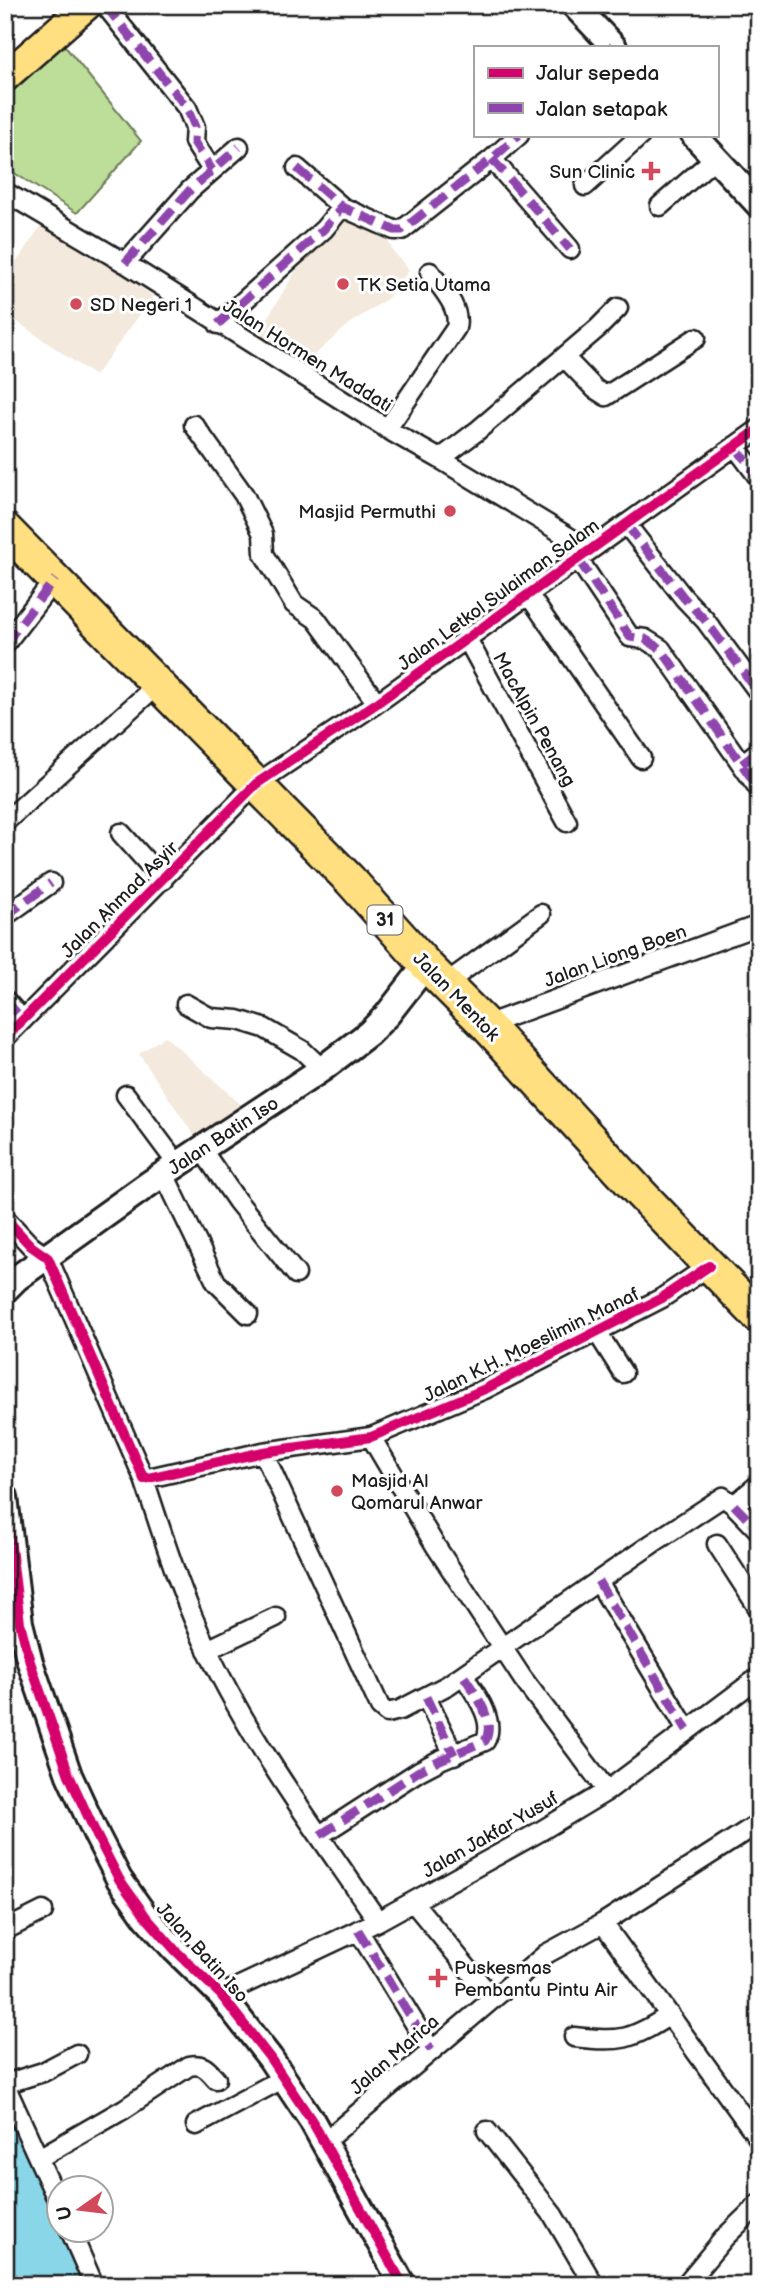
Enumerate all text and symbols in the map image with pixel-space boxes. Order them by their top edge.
legend [474,46,718,136]
text: Jalur sepeda [536,61,659,86]
text: Jalan setapak [536,97,668,122]
place label: Sun Clinic [550,161,635,184]
marker: Sun Clinic [641,161,661,181]
place label: TK Setia Utama [357,274,491,297]
marker: TK Setia Utama [335,276,351,292]
place label: SD Negeri 1 [90,294,192,317]
street label: Jalan Hormen Maddati [218,295,396,418]
marker: SD Negeri 1 [68,296,84,312]
place label: Masjid Permuthi [298,501,436,524]
marker: Masjid Permuthi [442,503,458,519]
street label: Jalan Letkol Sulaiman Salam [394,514,604,676]
street label: MacAlpin Penang [487,649,580,791]
street label: Jalan Ahmad Asyir [57,836,184,963]
road number: 31 [368,905,402,934]
street label: Jalan Liong Boen [541,920,690,993]
street label: Jalan Mentok [408,948,505,1047]
street label: Jalan Batin Iso [164,1092,283,1180]
street label: Jalan K.H. Moeslimin Manaf [420,1283,643,1408]
place label: Masjid Al Qomarul Anwar [351,1470,483,1515]
marker: Masjid Al Qomarul Anwar [329,1483,345,1499]
street label: Jalan Jakfar Yusuf [419,1787,563,1883]
street label: Jalan Batin Iso [151,1898,253,2008]
place label: Puskesmas Pembantu Pintu Air [454,1957,619,2002]
marker: Puskesmas Pembantu Pintu Air [428,1968,448,1988]
street label: Jalan Marica [346,2010,444,2100]
north arrow [46,2174,116,2244]
text: U [52,2203,78,2222]

